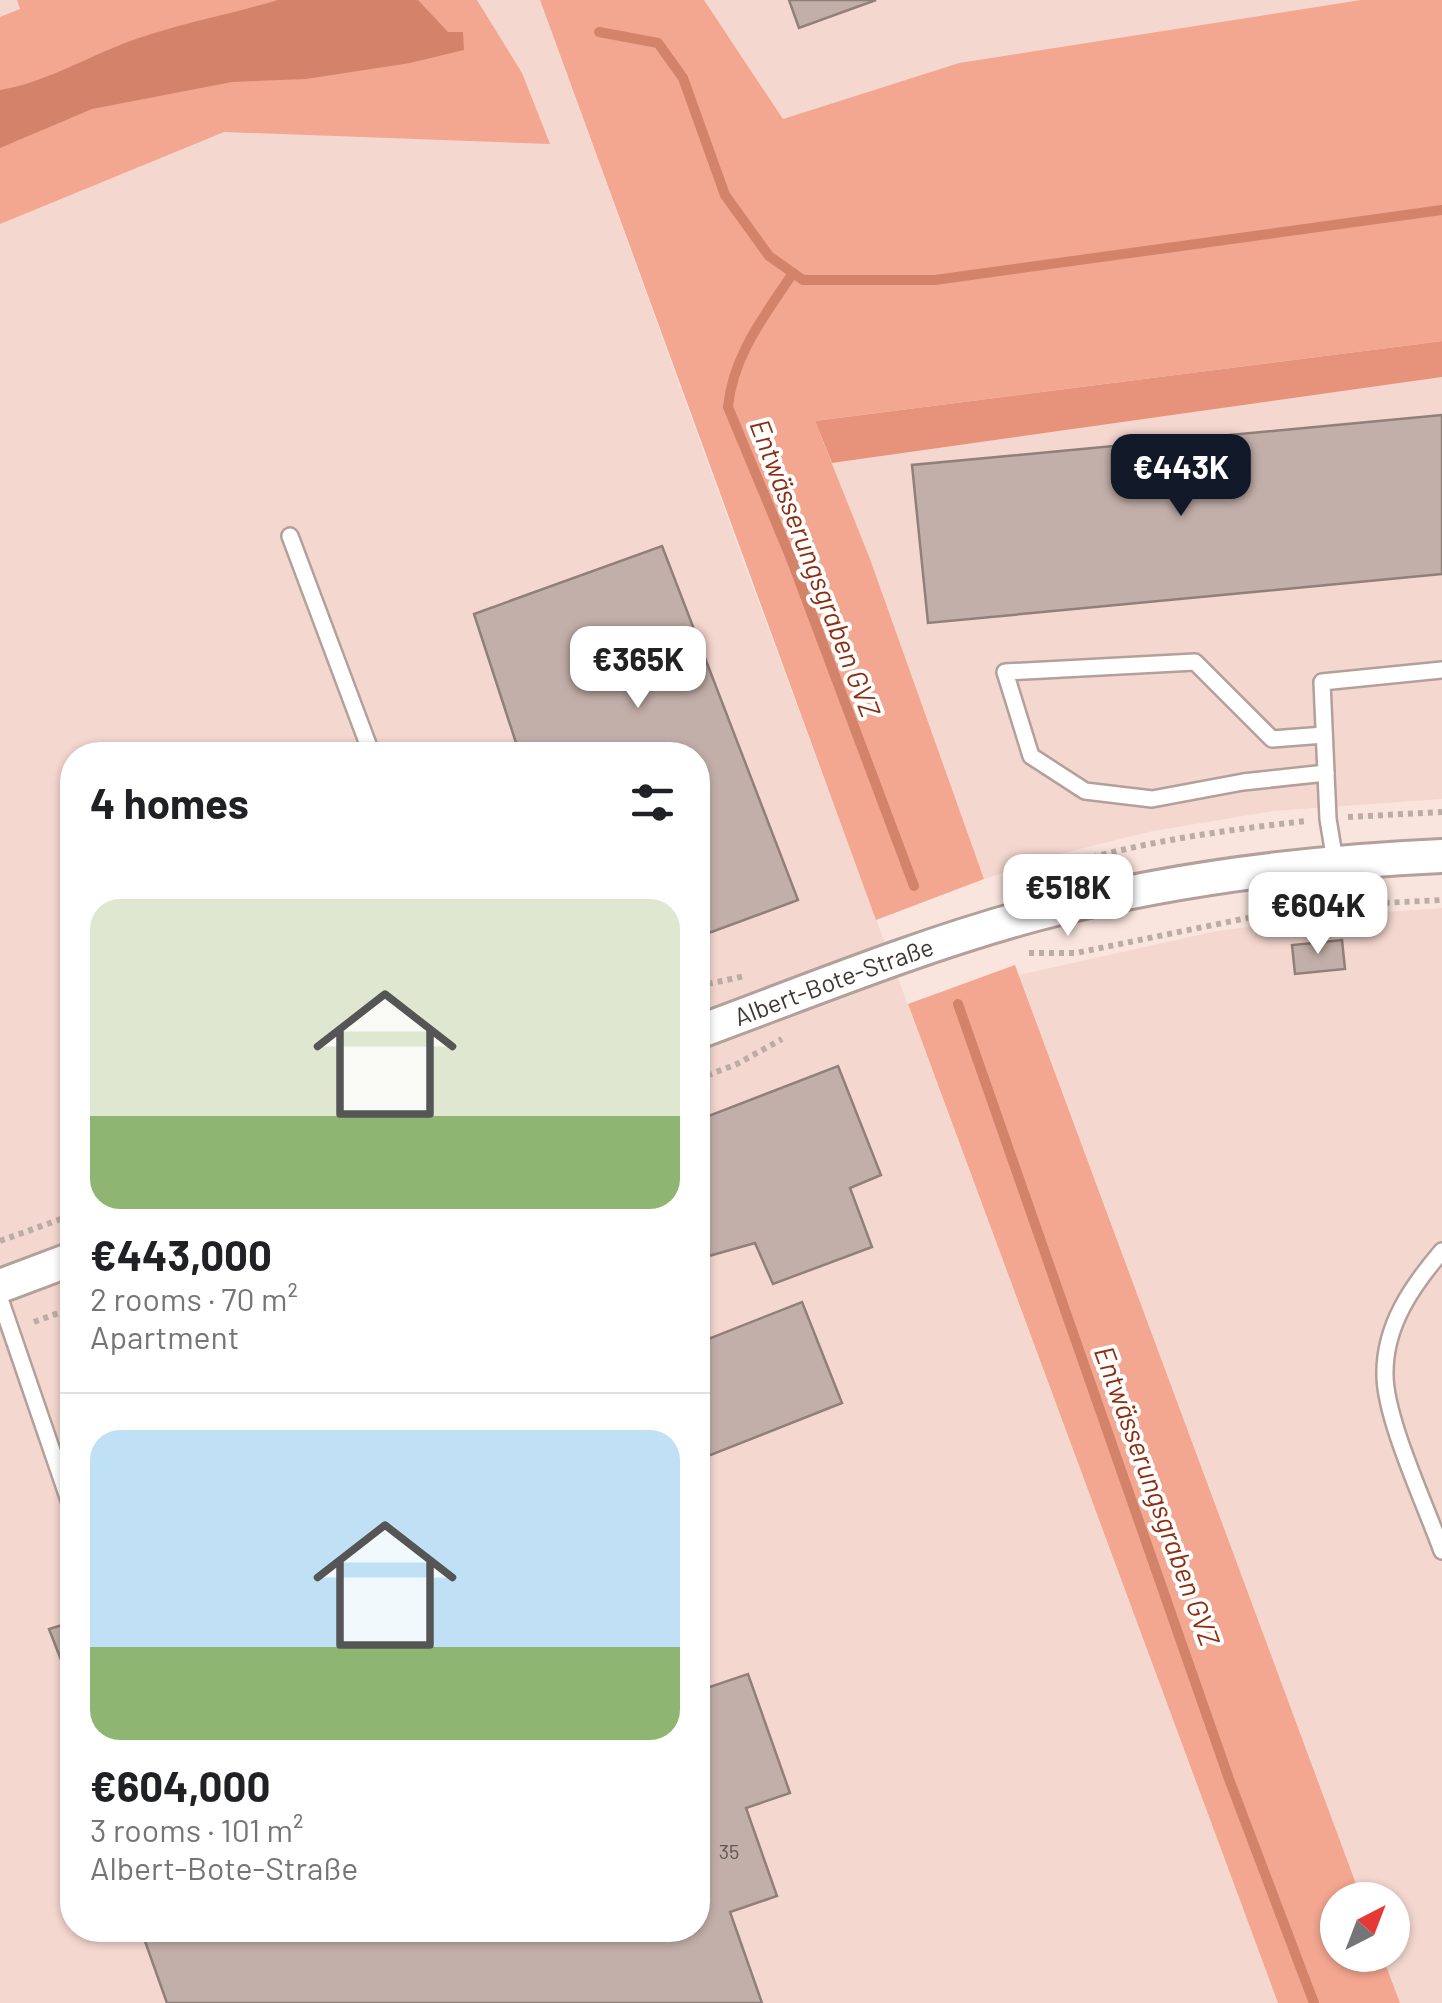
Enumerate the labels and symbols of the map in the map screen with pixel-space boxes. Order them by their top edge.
water label: Entwässerungsgraben GVZ [743,414,889,722]
pin: €443K [1111,434,1251,519]
pin: €365K [568,626,708,711]
pin: €518K [998,854,1138,939]
pin: €604K [1248,872,1388,957]
street label: Albert-Bote-Straße [730,931,937,1031]
water label: Entwässerungsgraben GVZ [1088,1341,1228,1651]
house number: 35 [719,1839,739,1863]
north arrow [1320,1882,1410,1972]

